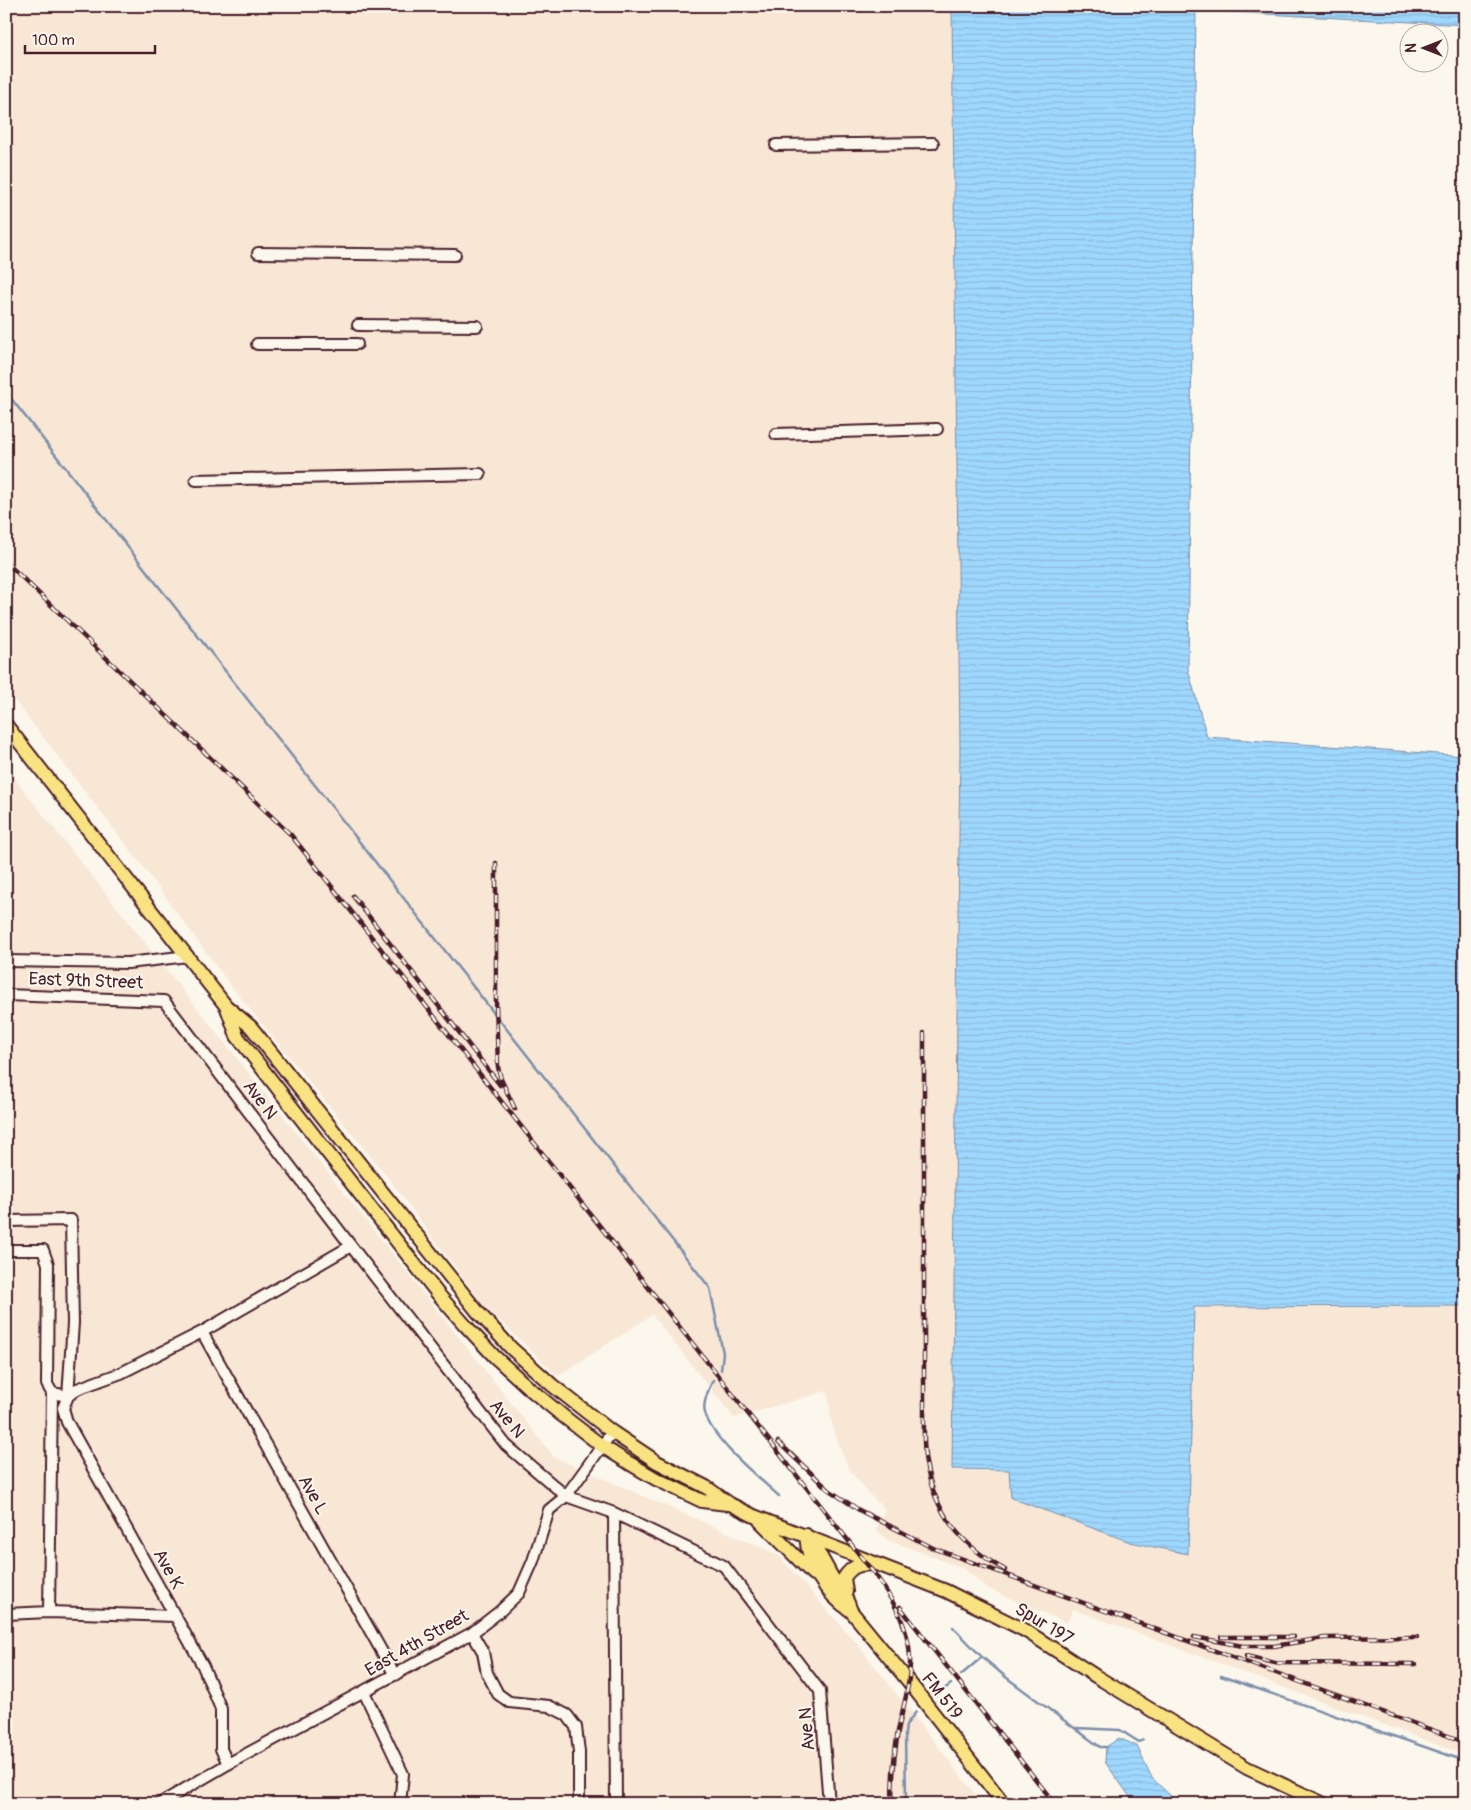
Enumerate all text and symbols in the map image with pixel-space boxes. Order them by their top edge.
scale bar [25,22,155,54]
north arrow [1398,22,1448,72]
text: 100 m [32,31,75,50]
text: N [1403,43,1420,53]
street label: East 9th Street [28,968,144,995]
street label: Ave N [238,1076,282,1124]
street label: Ave N [484,1395,530,1443]
street label: Ave L [293,1471,333,1519]
street label: Ave K [148,1545,188,1593]
street label: Spur 197 [1011,1598,1078,1651]
street label: East 4th Street [361,1604,474,1682]
street label: FM 519 [916,1668,968,1724]
street label: Ave N [794,1706,820,1752]

